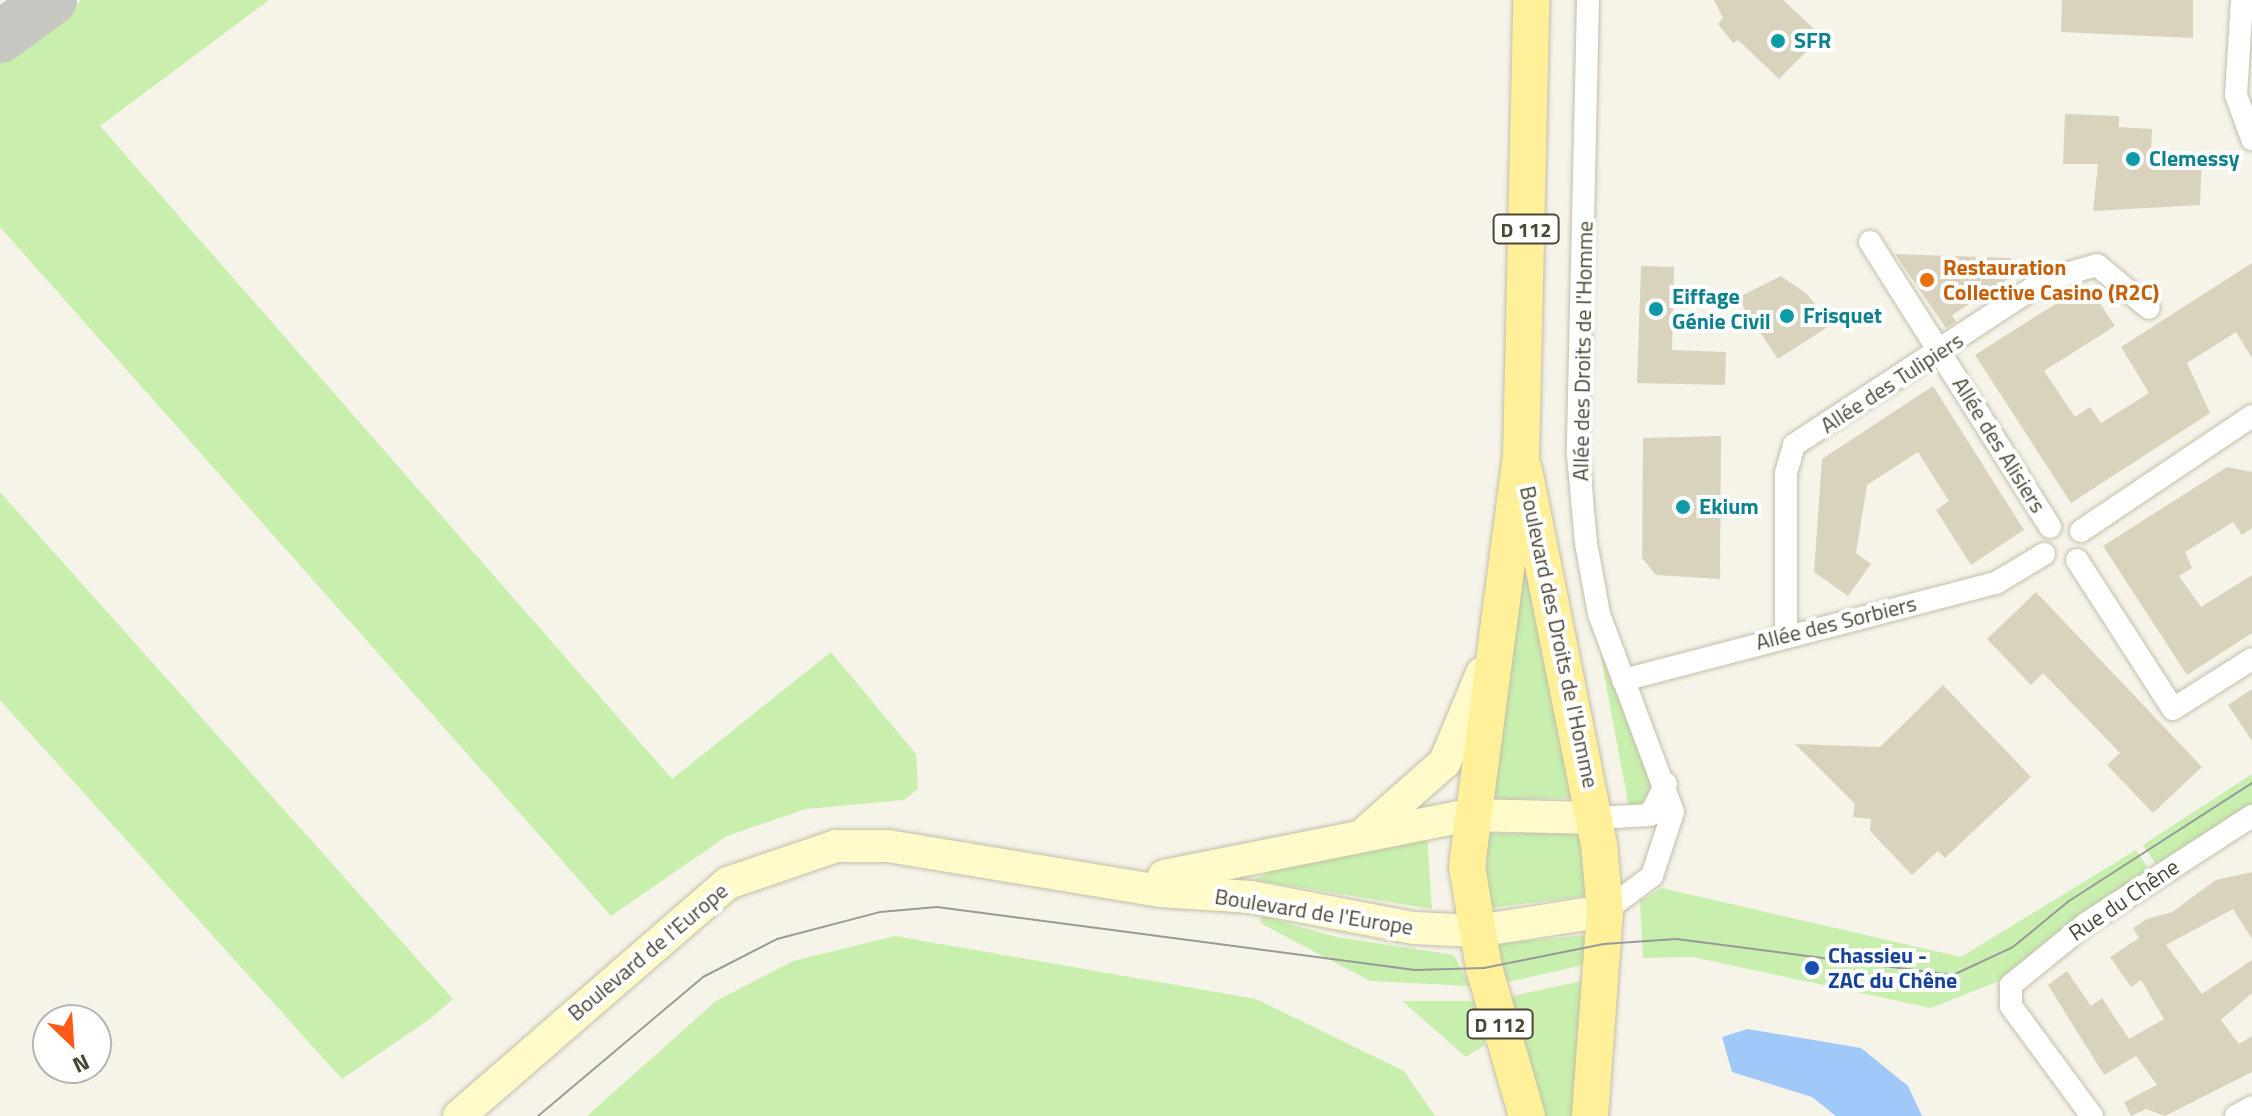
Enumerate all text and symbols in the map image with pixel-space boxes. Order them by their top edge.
place label: SFR [1794,28,1831,54]
marker: SFR [1769,32,1787,50]
place label: Clemessy [2149,146,2239,172]
marker: Clemessy [2124,150,2142,168]
road number: D 112 [1492,213,1560,245]
street label: Allée des Droits de l'Homme [1568,221,1598,481]
place label: Restauration Collective Casino (R2C) [1943,254,2159,306]
marker: Restauration Collective Casino (R2C) [1918,271,1936,289]
place label: Eiffage Génie Civil [1672,283,1771,334]
marker: Eiffage Génie Civil [1647,300,1665,318]
place label: Frisquet [1803,303,1882,329]
marker: Frisquet [1778,307,1796,325]
street label: Allée des Tulipiers [1816,327,1968,439]
street label: Allée des Alisiers [1947,372,2051,518]
street label: Boulevard des Droits de l'Homme [1514,484,1604,790]
place label: Ekium [1699,494,1759,520]
marker: Ekium [1674,498,1692,516]
street label: Allée des Sorbiers [1753,590,1919,656]
street label: Rue du Chêne [2064,854,2184,946]
street label: Boulevard de l'Europe [563,877,733,1027]
street label: Boulevard de l'Europe [1213,883,1415,941]
place label: Chassieu - ZAC du Chêne [1828,942,1957,994]
marker: Chassieu - ZAC du Chêne [1803,959,1821,977]
north arrow [32,1004,112,1084]
road number: D 112 [1466,1008,1534,1040]
text: N [67,1045,95,1083]

